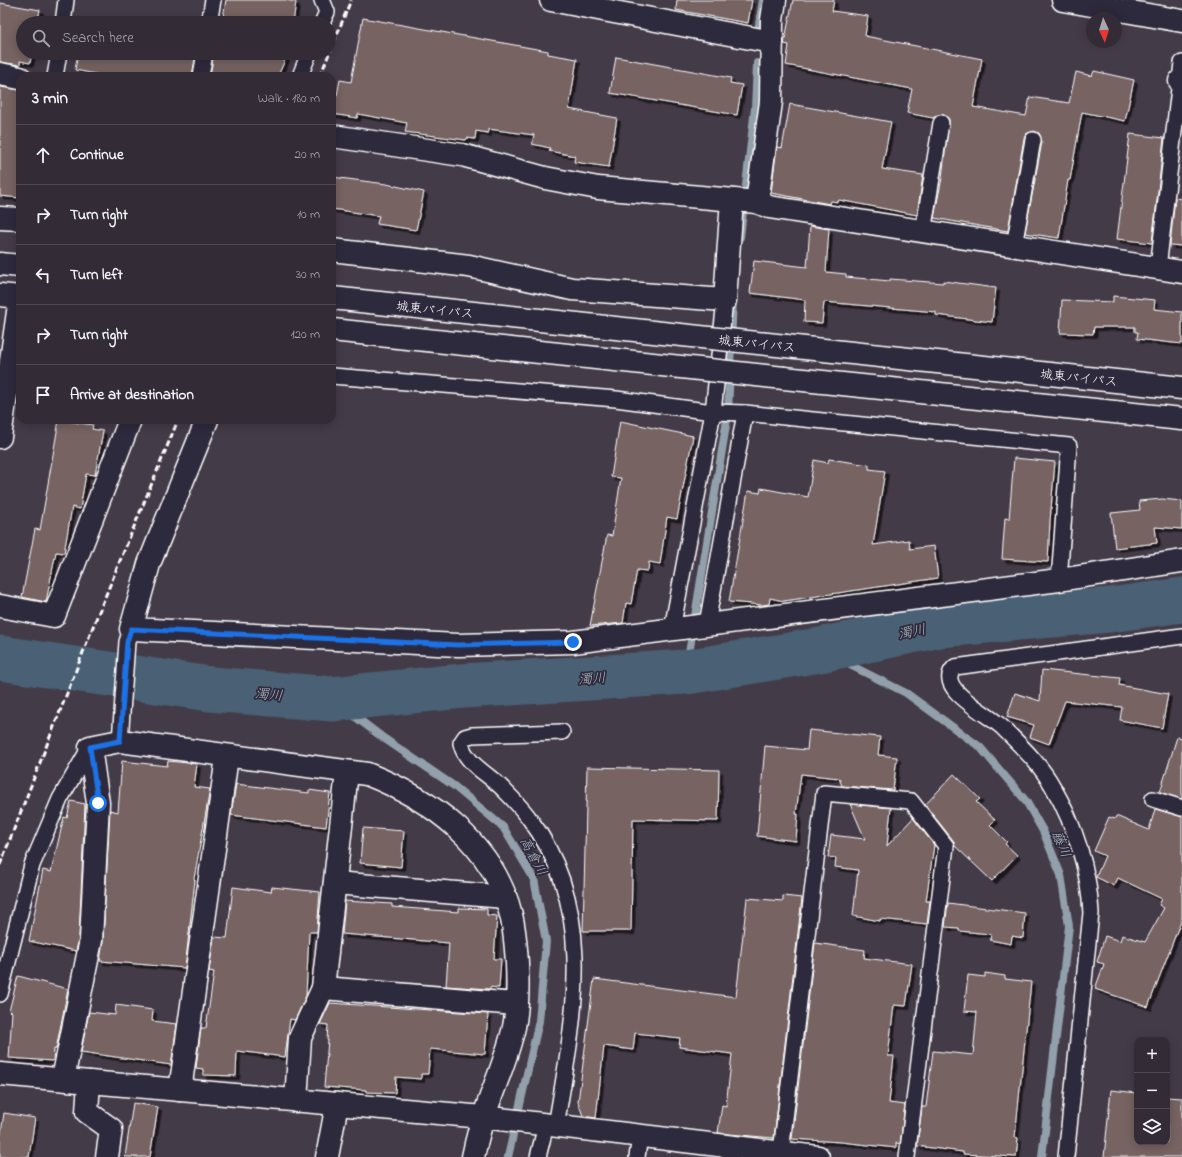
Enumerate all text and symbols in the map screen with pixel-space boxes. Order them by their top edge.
north arrow [1086,12,1122,48]
search box [16,16,336,60]
icon: search [30,27,52,49]
text: Search here [62,27,134,49]
text: 3 min [32,86,68,111]
text: Walk · 180 m [258,89,320,108]
icon: ahead [32,144,54,166]
text: Continue [70,144,124,166]
text: 20 m [295,145,320,164]
icon: right [32,204,54,226]
text: Turn right [70,204,128,226]
text: 10 m [297,205,320,224]
icon: left [32,264,54,286]
text: Turn left [70,264,123,286]
text: 30 m [296,265,320,284]
street label: 城東バイパス [395,297,474,324]
icon: right [32,324,54,346]
text: Turn right [70,324,128,346]
text: 120 m [290,325,320,344]
street label: 城東バイパス [717,331,796,358]
street label: 城東バイパス [1039,365,1118,392]
icon: arrive [32,384,54,406]
text: Arrive at destination [70,384,194,406]
water label: 濁川 [896,619,928,646]
route end [564,633,582,651]
water label: 濁川 [577,668,607,691]
water label: 濁川 [254,684,284,707]
route start [89,794,107,812]
water label: 藤川 [1046,828,1076,861]
water label: 高倉川 [514,833,552,880]
map controls [1134,1037,1170,1145]
button: + [1134,1037,1170,1073]
button: − [1134,1073,1170,1109]
button: layers [1134,1109,1170,1145]

